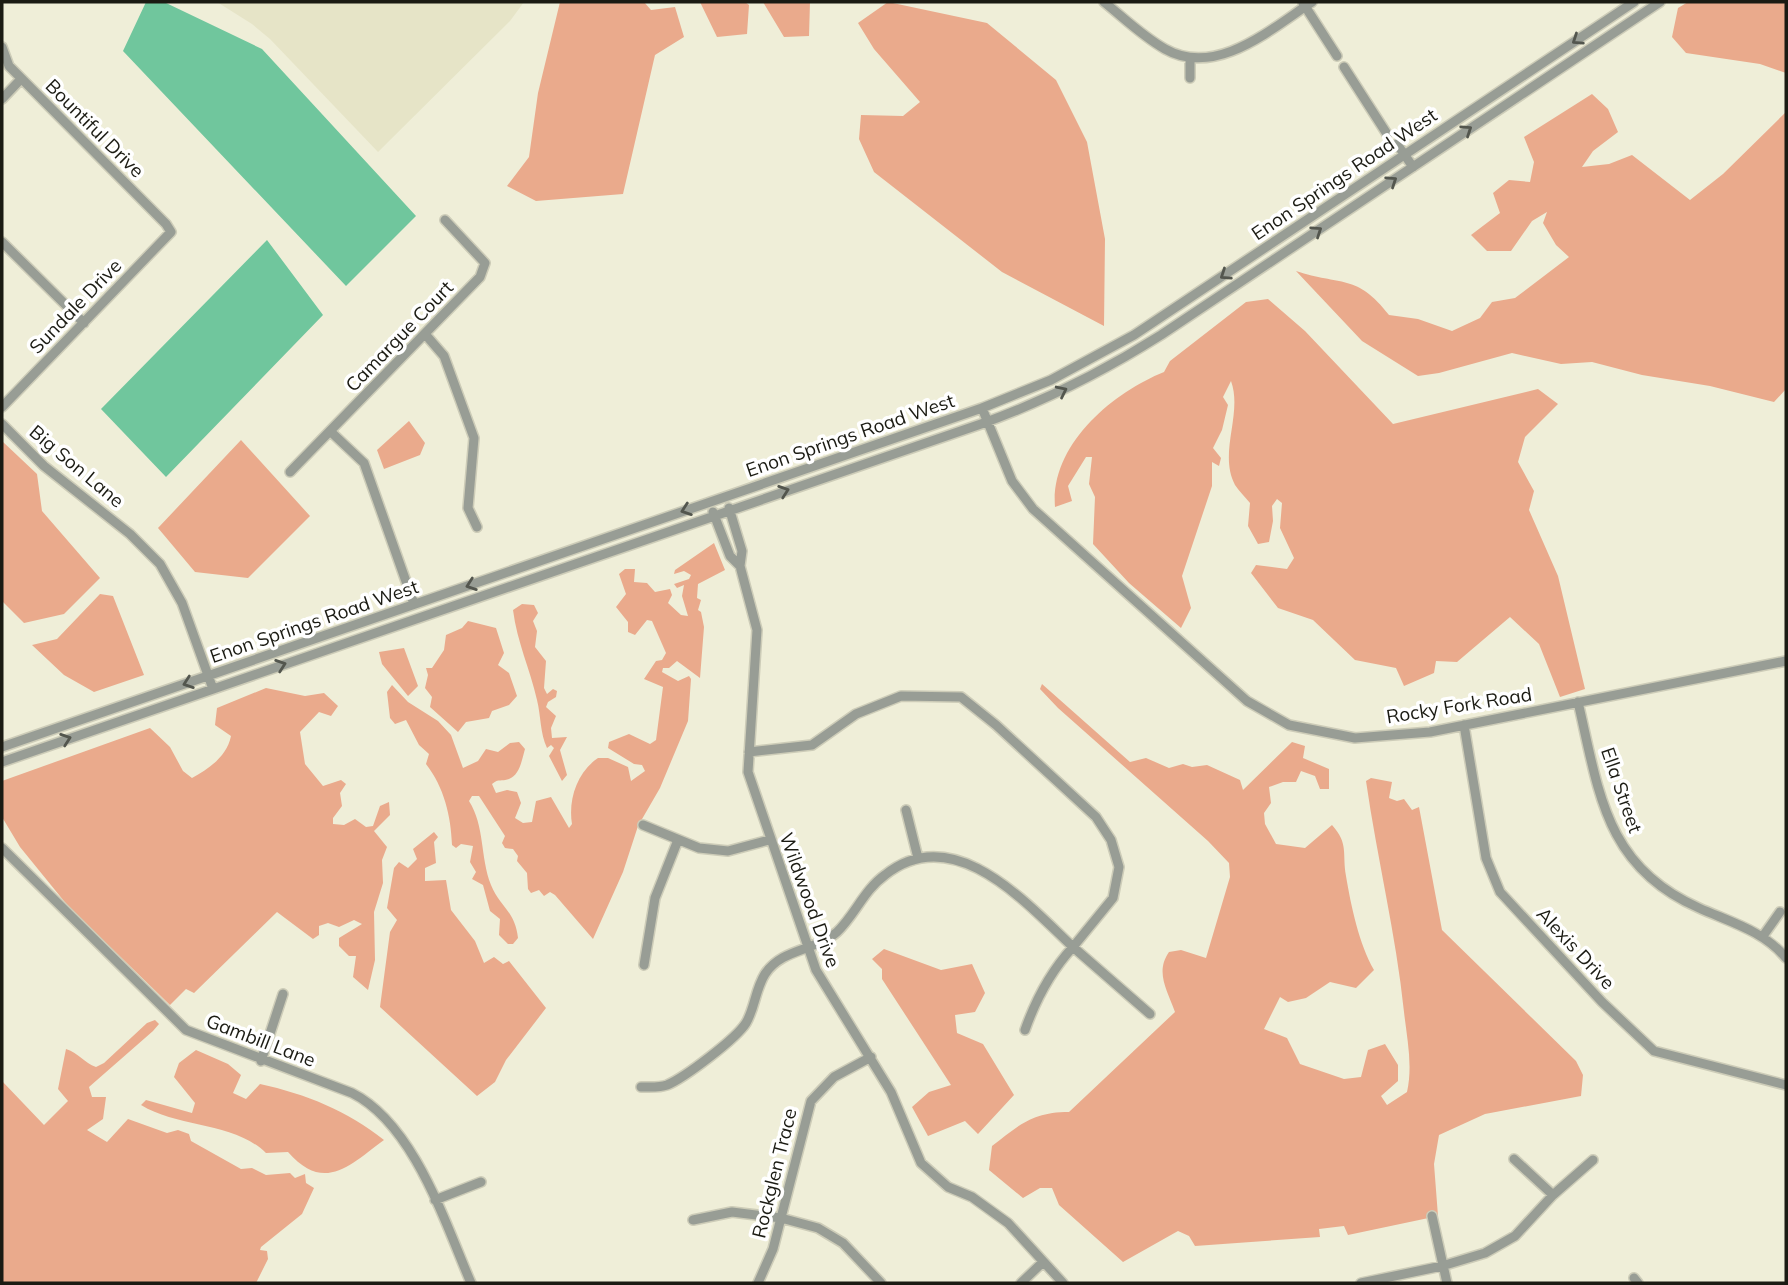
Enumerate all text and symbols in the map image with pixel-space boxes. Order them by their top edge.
one-way arrow [1572,32,1585,45]
street label: Bountiful Drive [41,74,149,182]
street label: Enon Springs Road West [1247,103,1442,245]
one-way arrow [1459,126,1472,139]
one-way arrow [1384,176,1397,189]
one-way arrow [1309,226,1322,239]
street label: Sundale Drive [24,254,126,358]
one-way arrow [1220,267,1233,279]
street label: Camargue Court [340,275,458,396]
one-way arrow [1055,385,1067,399]
street label: Enon Springs Road West [743,388,958,482]
street label: Big Son Lane [25,420,129,512]
one-way arrow [778,485,790,500]
one-way arrow [681,502,693,516]
street label: Enon Springs Road West [207,574,422,668]
one-way arrow [466,577,478,591]
one-way arrow [275,659,287,673]
one-way arrow [182,675,194,689]
street label: Rocky Fork Road [1384,682,1534,728]
one-way arrow [60,734,72,748]
street label: Ella Street [1596,744,1648,836]
street label: Wildwood Drive [774,829,846,971]
street label: Alexis Drive [1532,902,1620,994]
street label: Gambill Lane [203,1008,319,1072]
street label: Rockglen Trace [746,1106,802,1240]

